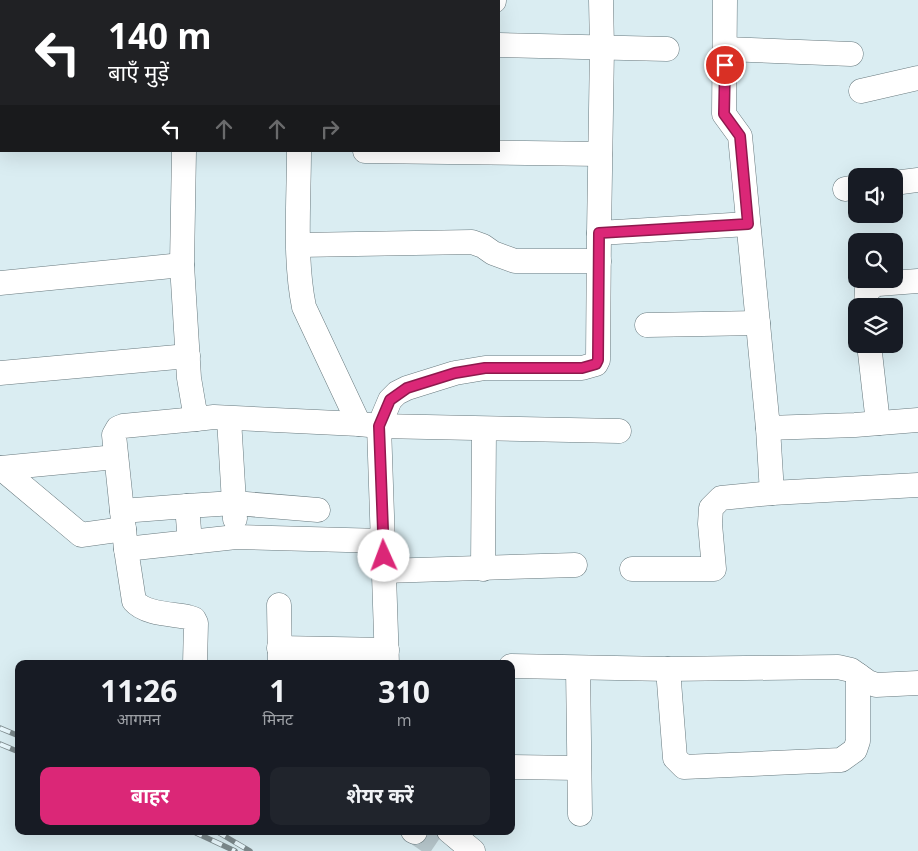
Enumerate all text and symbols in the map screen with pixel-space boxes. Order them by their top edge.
text: 140 m [108,12,212,59]
icon: left [25,20,90,85]
pin [704,44,746,86]
icon: arrive [711,51,739,79]
text: बाएँ मुड़ें [108,57,169,87]
icon: left [157,115,185,143]
icon: ahead [210,115,238,143]
icon: ahead [263,115,291,143]
icon: right [316,115,344,143]
map controls [848,168,903,353]
button: sound [848,168,903,223]
button: search [848,233,903,288]
button: layers [848,298,903,353]
position arrow [357,529,409,581]
text: 11:26 [100,670,177,711]
text: 1 [269,670,286,711]
text: 310 [378,671,430,712]
text: आगमन [117,708,161,730]
text: मिनट [263,708,293,730]
text: m [397,709,411,731]
button: बाहर [40,767,260,825]
button: शेयर करें [270,767,490,825]

